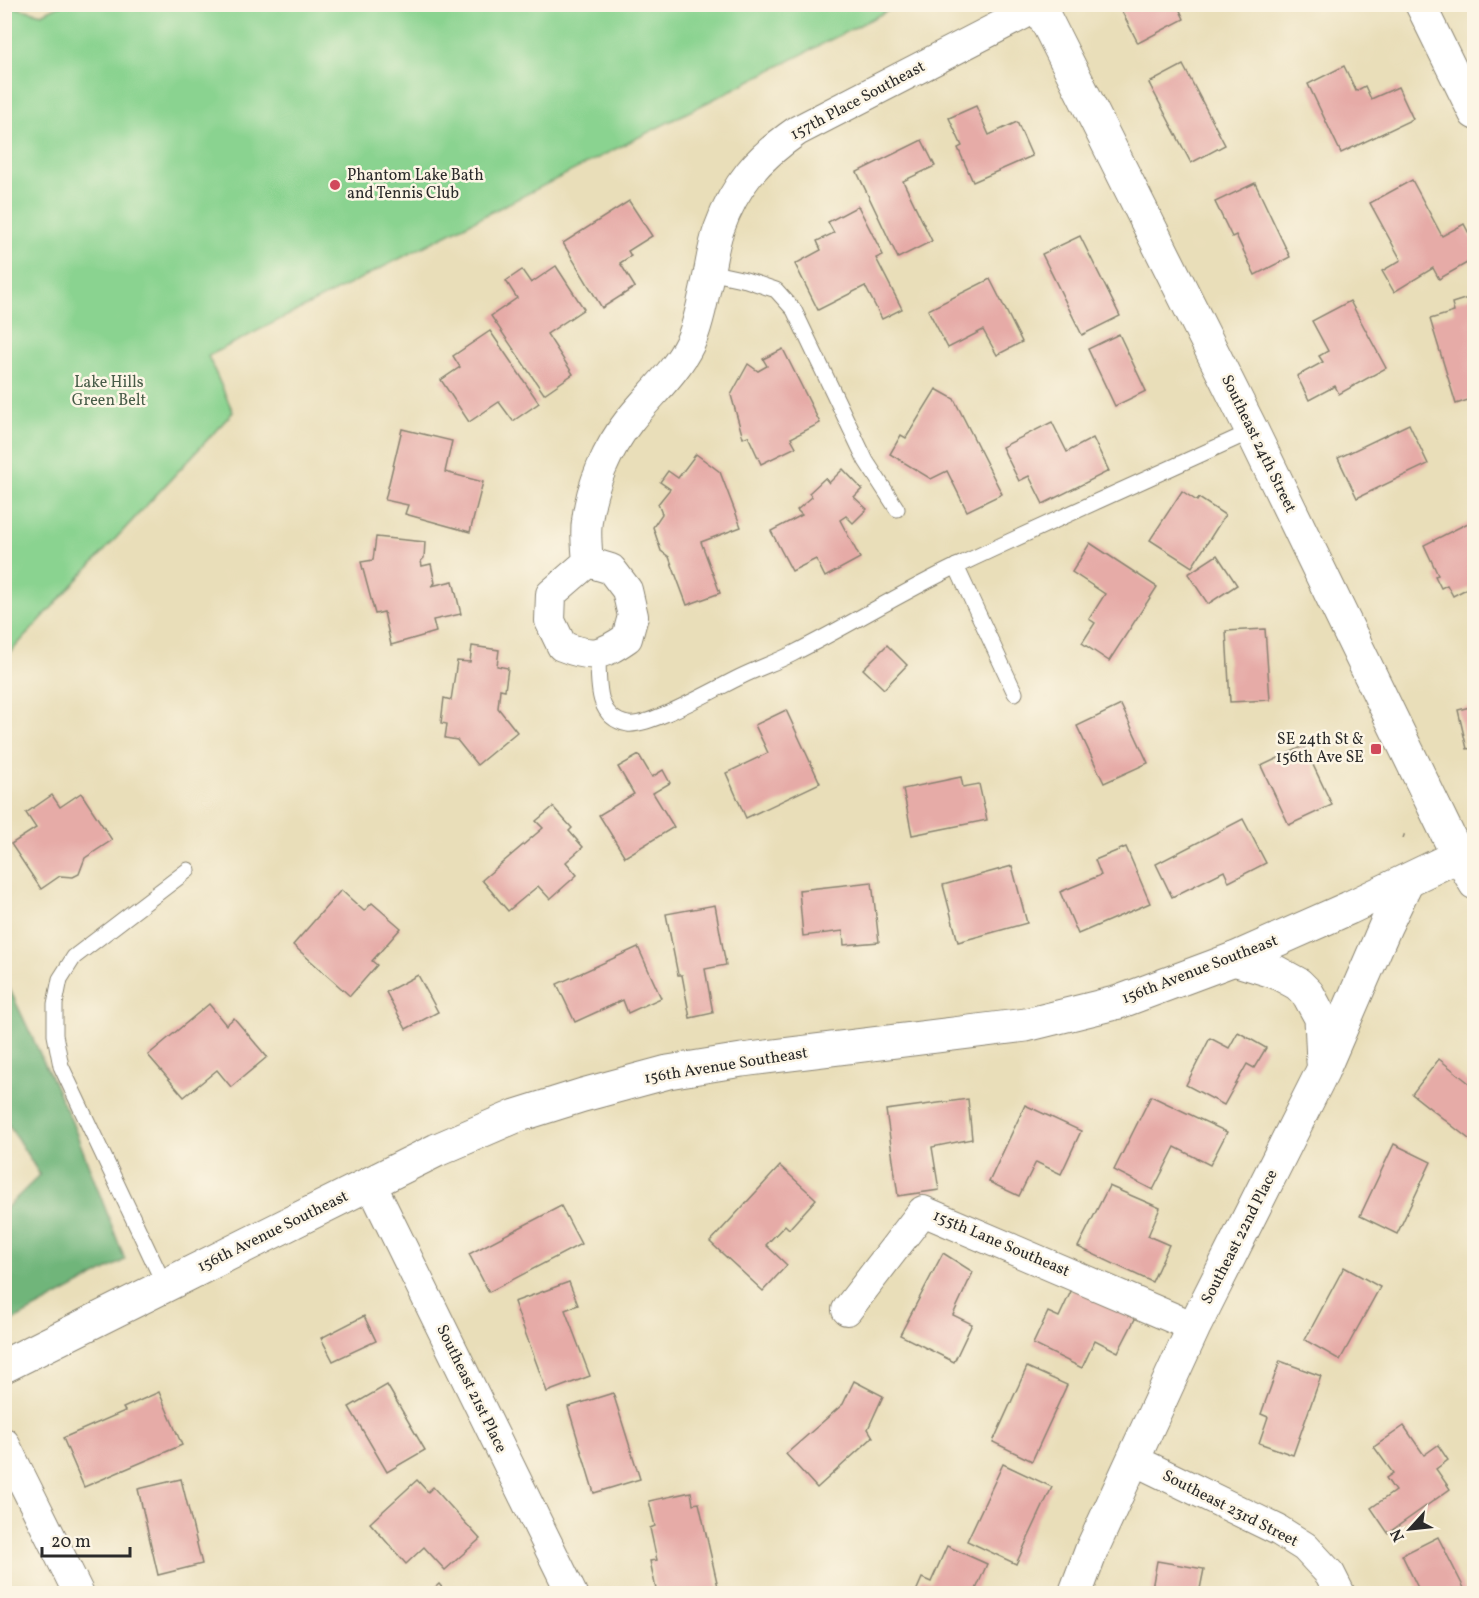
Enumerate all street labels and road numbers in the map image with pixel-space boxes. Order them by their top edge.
street label: 157th Place Southeast [787,56,930,146]
street label: Southeast 24th Street [1215,371,1301,517]
street label: 156th Avenue Southeast [1119,930,1282,1010]
street label: 156th Avenue Southeast [643,1042,810,1090]
street label: Southeast 22nd Place [1196,1166,1284,1308]
street label: 156th Avenue Southeast [194,1186,353,1278]
street label: 155th Lane Southeast [929,1205,1073,1283]
street label: Southeast 21st Place [430,1321,512,1457]
street label: Southeast 23rd Street [1158,1465,1302,1553]

